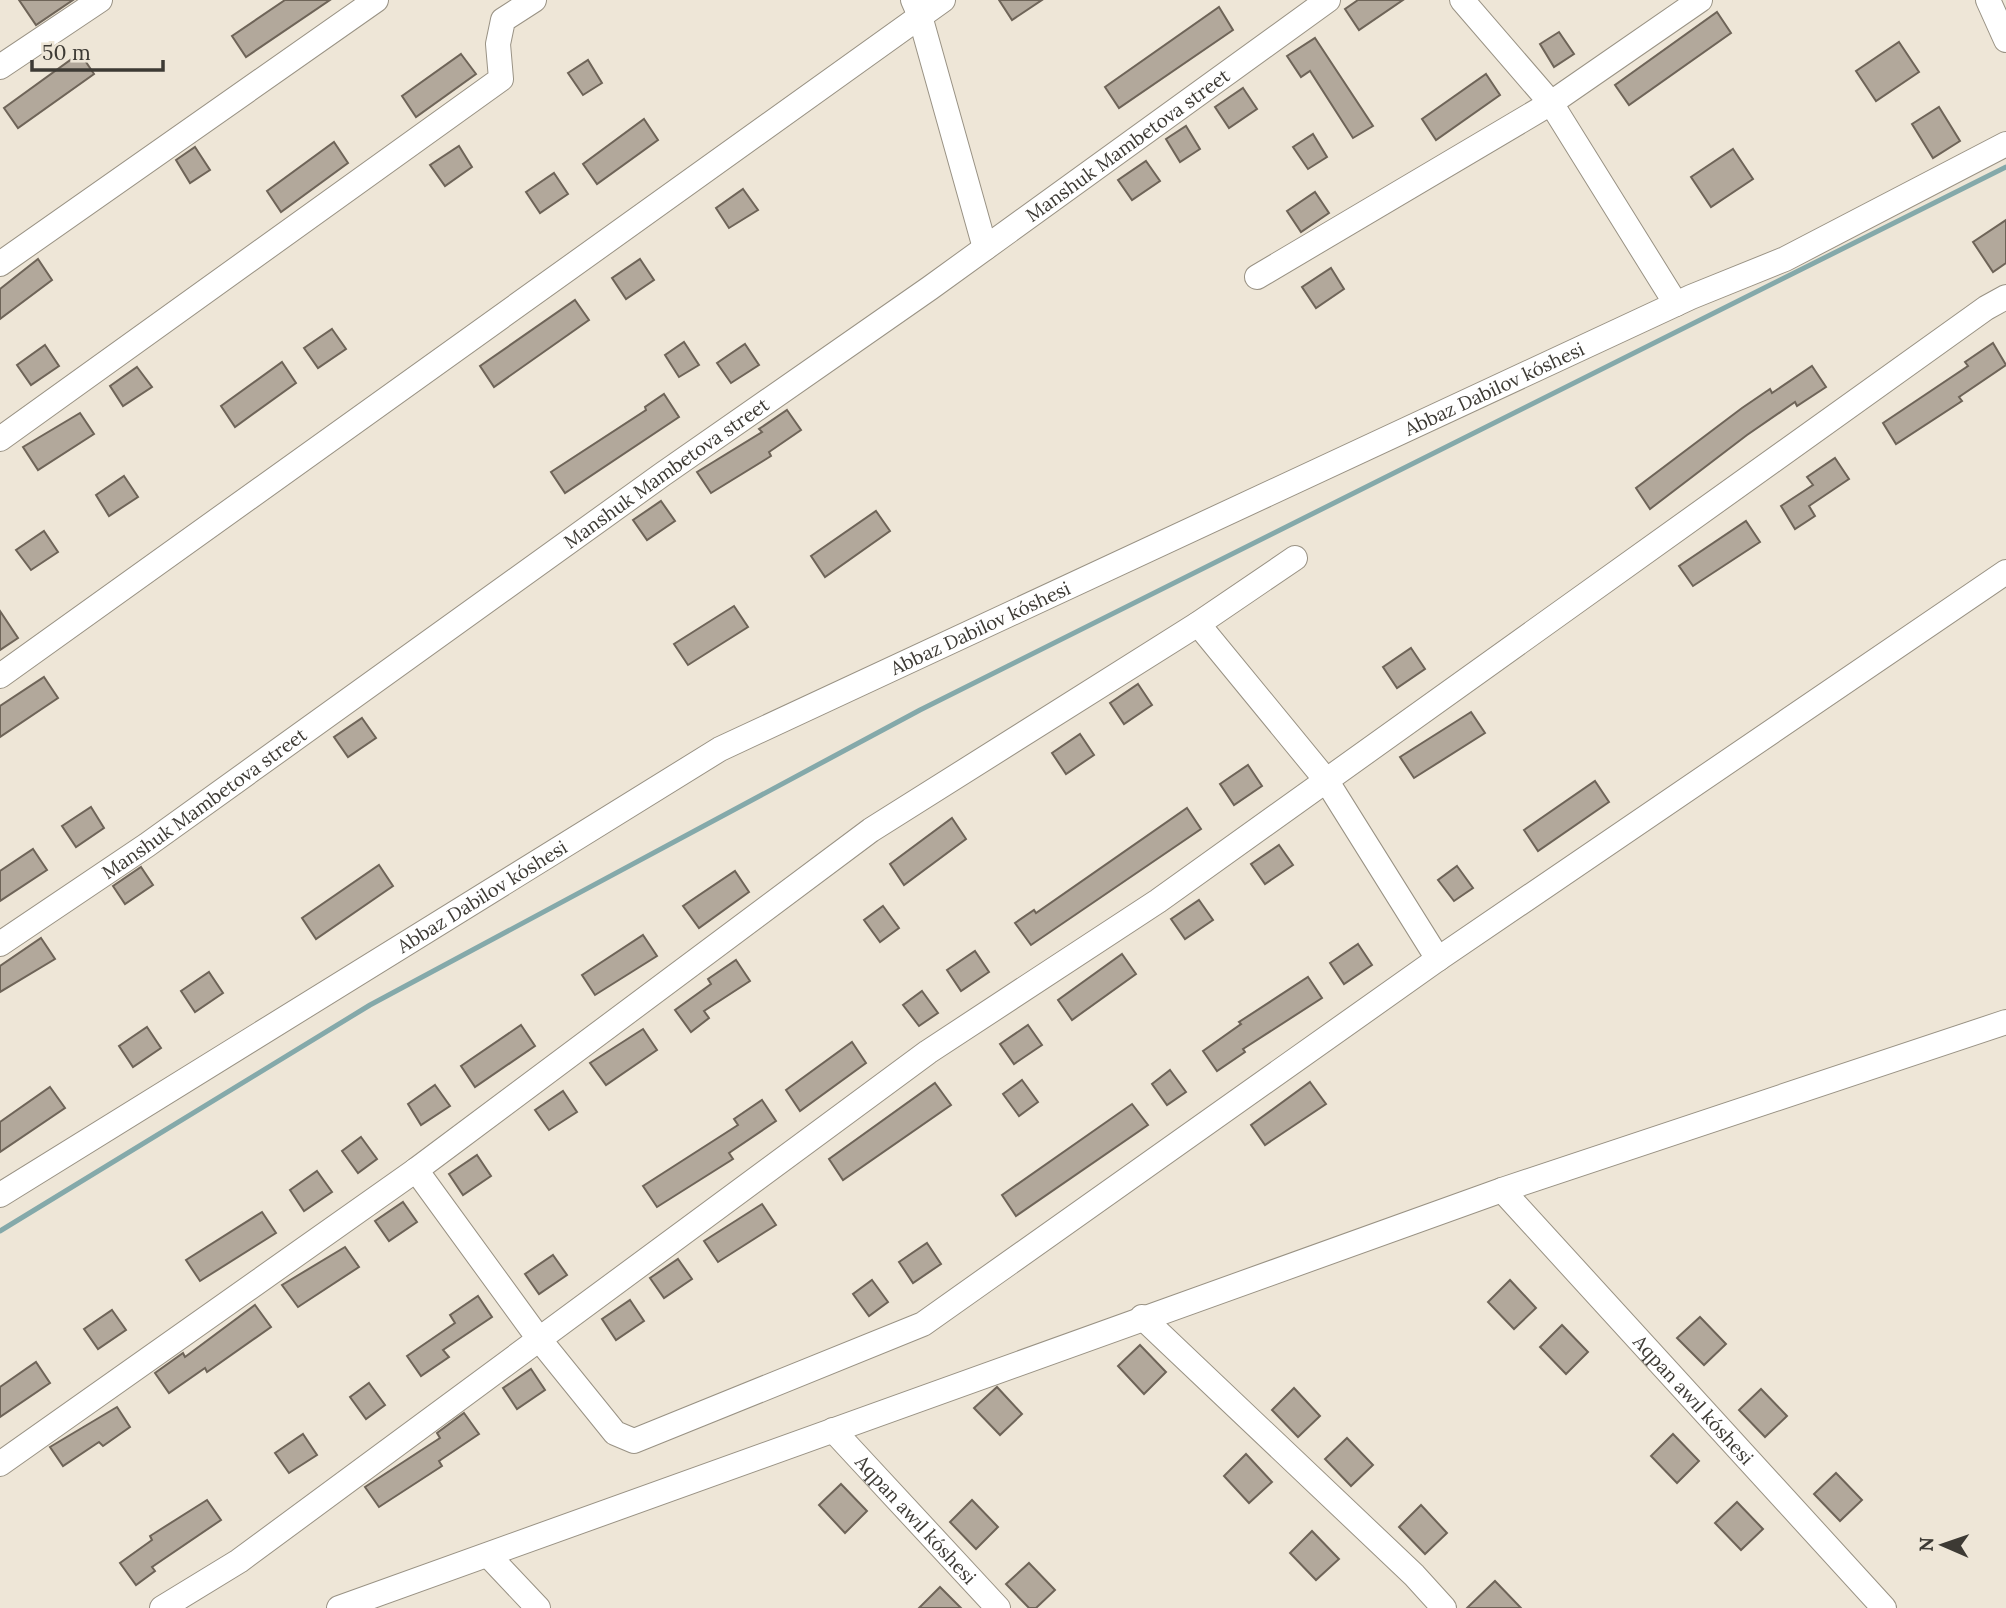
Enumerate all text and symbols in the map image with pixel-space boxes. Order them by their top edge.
scale bar [32,28,163,72]
text: 50 m [42,39,91,66]
street label: Manshuk Mambetova street [1021,63,1235,227]
street label: Abbaz Dabilov kóshesi [1400,336,1588,441]
street label: Manshuk Mambetova street [559,392,774,554]
street label: Abbaz Dabilov kóshesi [886,576,1074,680]
street label: Manshuk Mambetova street [97,722,312,884]
street label: Abbaz Dabilov kóshesi [392,835,571,959]
street label: Aqpan awıl kóshesi [1628,1329,1759,1469]
street label: Aqpan awıl kóshesi [850,1449,982,1589]
north arrow [1908,1510,1978,1580]
text: N [1914,1536,1938,1552]

